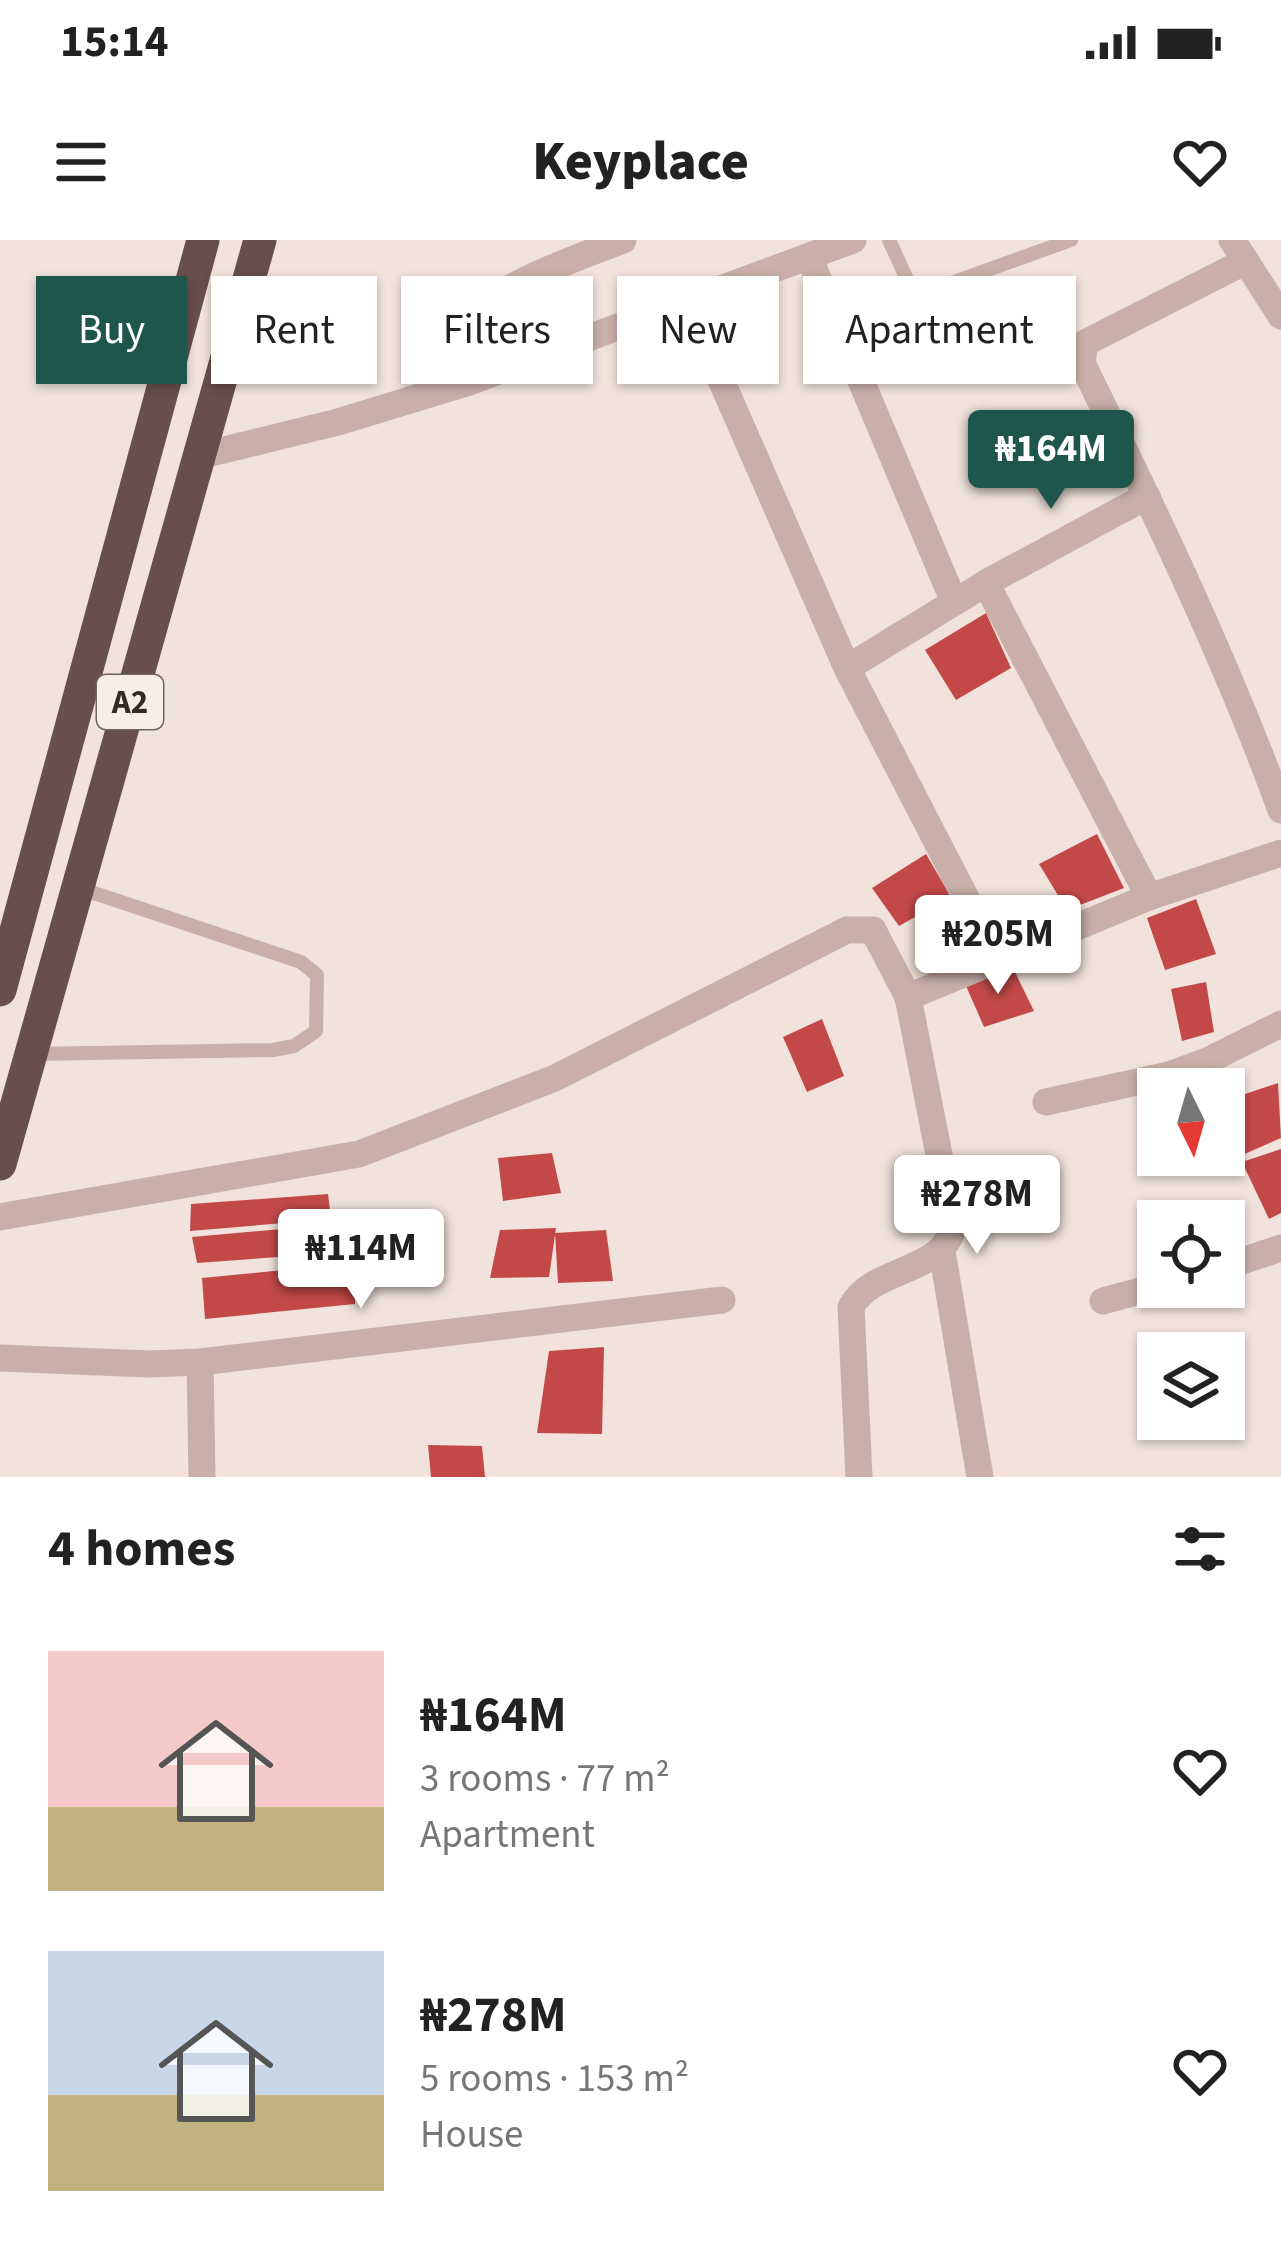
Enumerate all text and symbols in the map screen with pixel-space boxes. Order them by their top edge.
text: 15:14 [60,10,169,74]
text: Keyplace [532,124,749,201]
icon: menu [48,129,114,195]
icon: heart [1167,129,1233,195]
chip: Buy [36,276,187,384]
chip: Rent [211,276,377,384]
chip: Filters [401,276,593,384]
chip: New [617,276,779,384]
chip: Apartment [803,276,1076,384]
pin: ₦164M [967,410,1135,512]
text: ₦164M [995,421,1107,477]
road number: A2 [97,675,163,729]
pin: ₦205M [914,895,1082,997]
text: ₦205M [942,906,1054,962]
north arrow [1137,1068,1245,1176]
map controls [1137,1068,1245,1440]
pin: ₦278M [893,1155,1061,1257]
text: ₦278M [921,1166,1033,1222]
button: locate [1137,1200,1245,1308]
pin: ₦114M [277,1209,445,1311]
text: ₦114M [305,1220,417,1276]
button: layers [1137,1332,1245,1440]
text: 4 homes [48,1513,235,1585]
icon: filters [1167,1516,1233,1582]
text: ₦164M [420,1679,567,1751]
icon: home [144,1699,288,1843]
icon: heart [1167,1738,1233,1804]
text: 3 rooms · 77 m² [420,1751,670,1807]
text: Apartment [420,1807,595,1863]
text: ₦278M [420,1979,567,2051]
icon: home [144,1999,288,2143]
icon: heart [1167,2038,1233,2104]
text: 5 rooms · 153 m² [420,2051,689,2107]
text: House [420,2107,523,2163]

